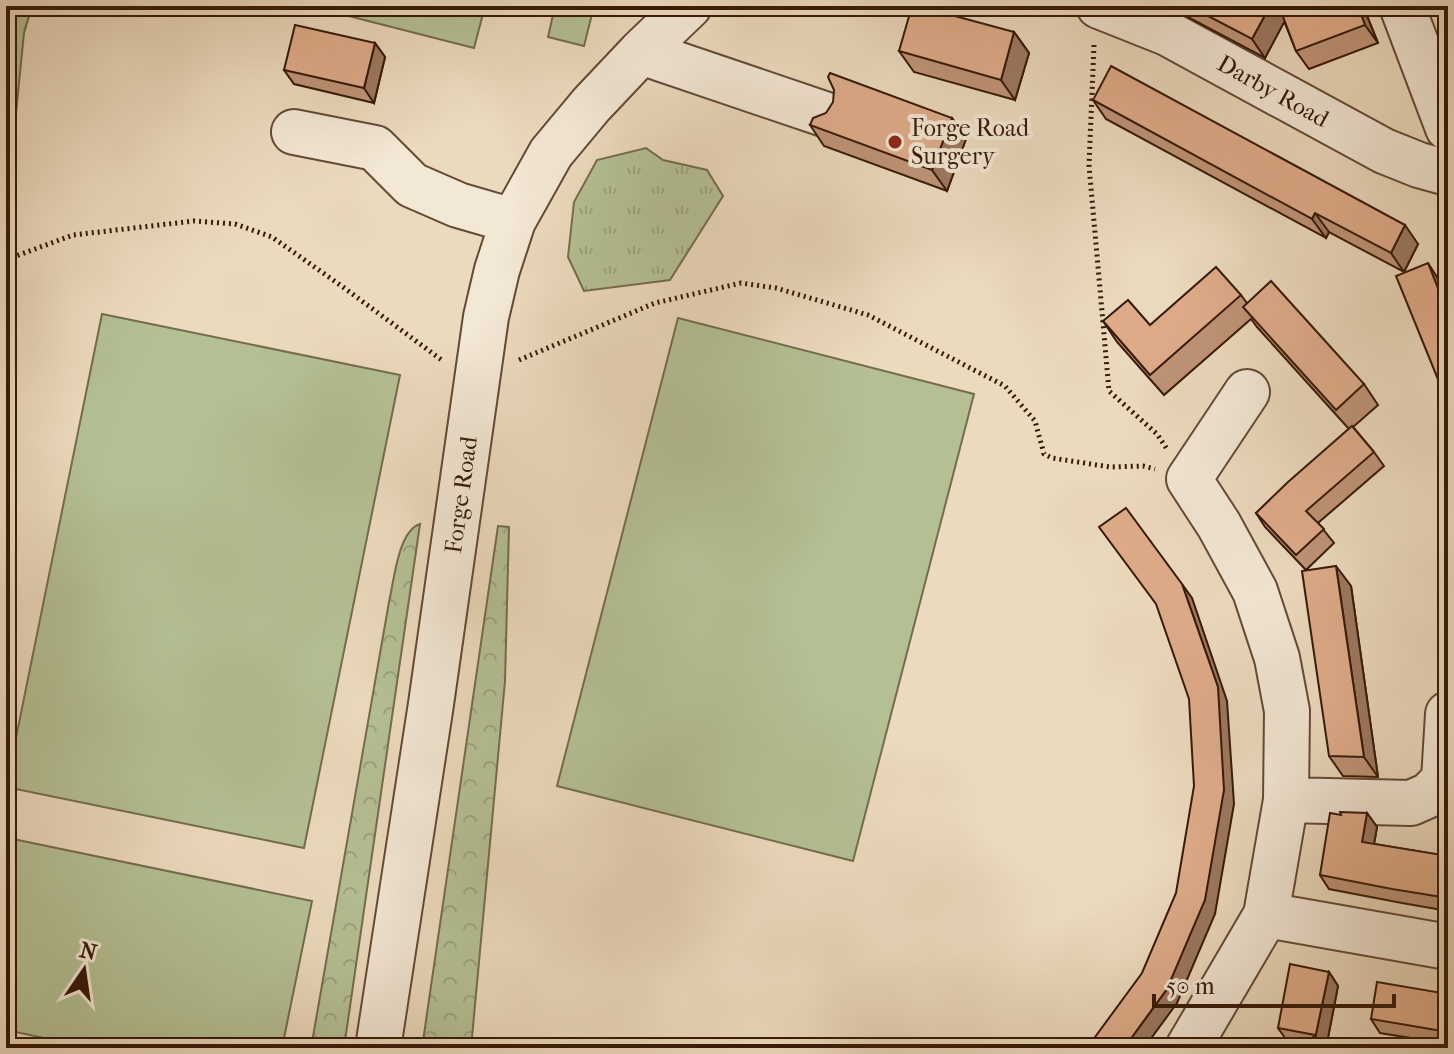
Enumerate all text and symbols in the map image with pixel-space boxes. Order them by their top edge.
street label: Darby Road [1212,49,1334,133]
place label: Forge Road Surgery [911,114,1030,170]
marker: Forge Road Surgery [886,133,904,151]
street label: Forge Road [439,434,483,555]
north arrow [44,930,124,1010]
text: N [77,937,100,966]
scale bar [1154,958,1394,1008]
text: 50 m [1166,972,1215,1000]

